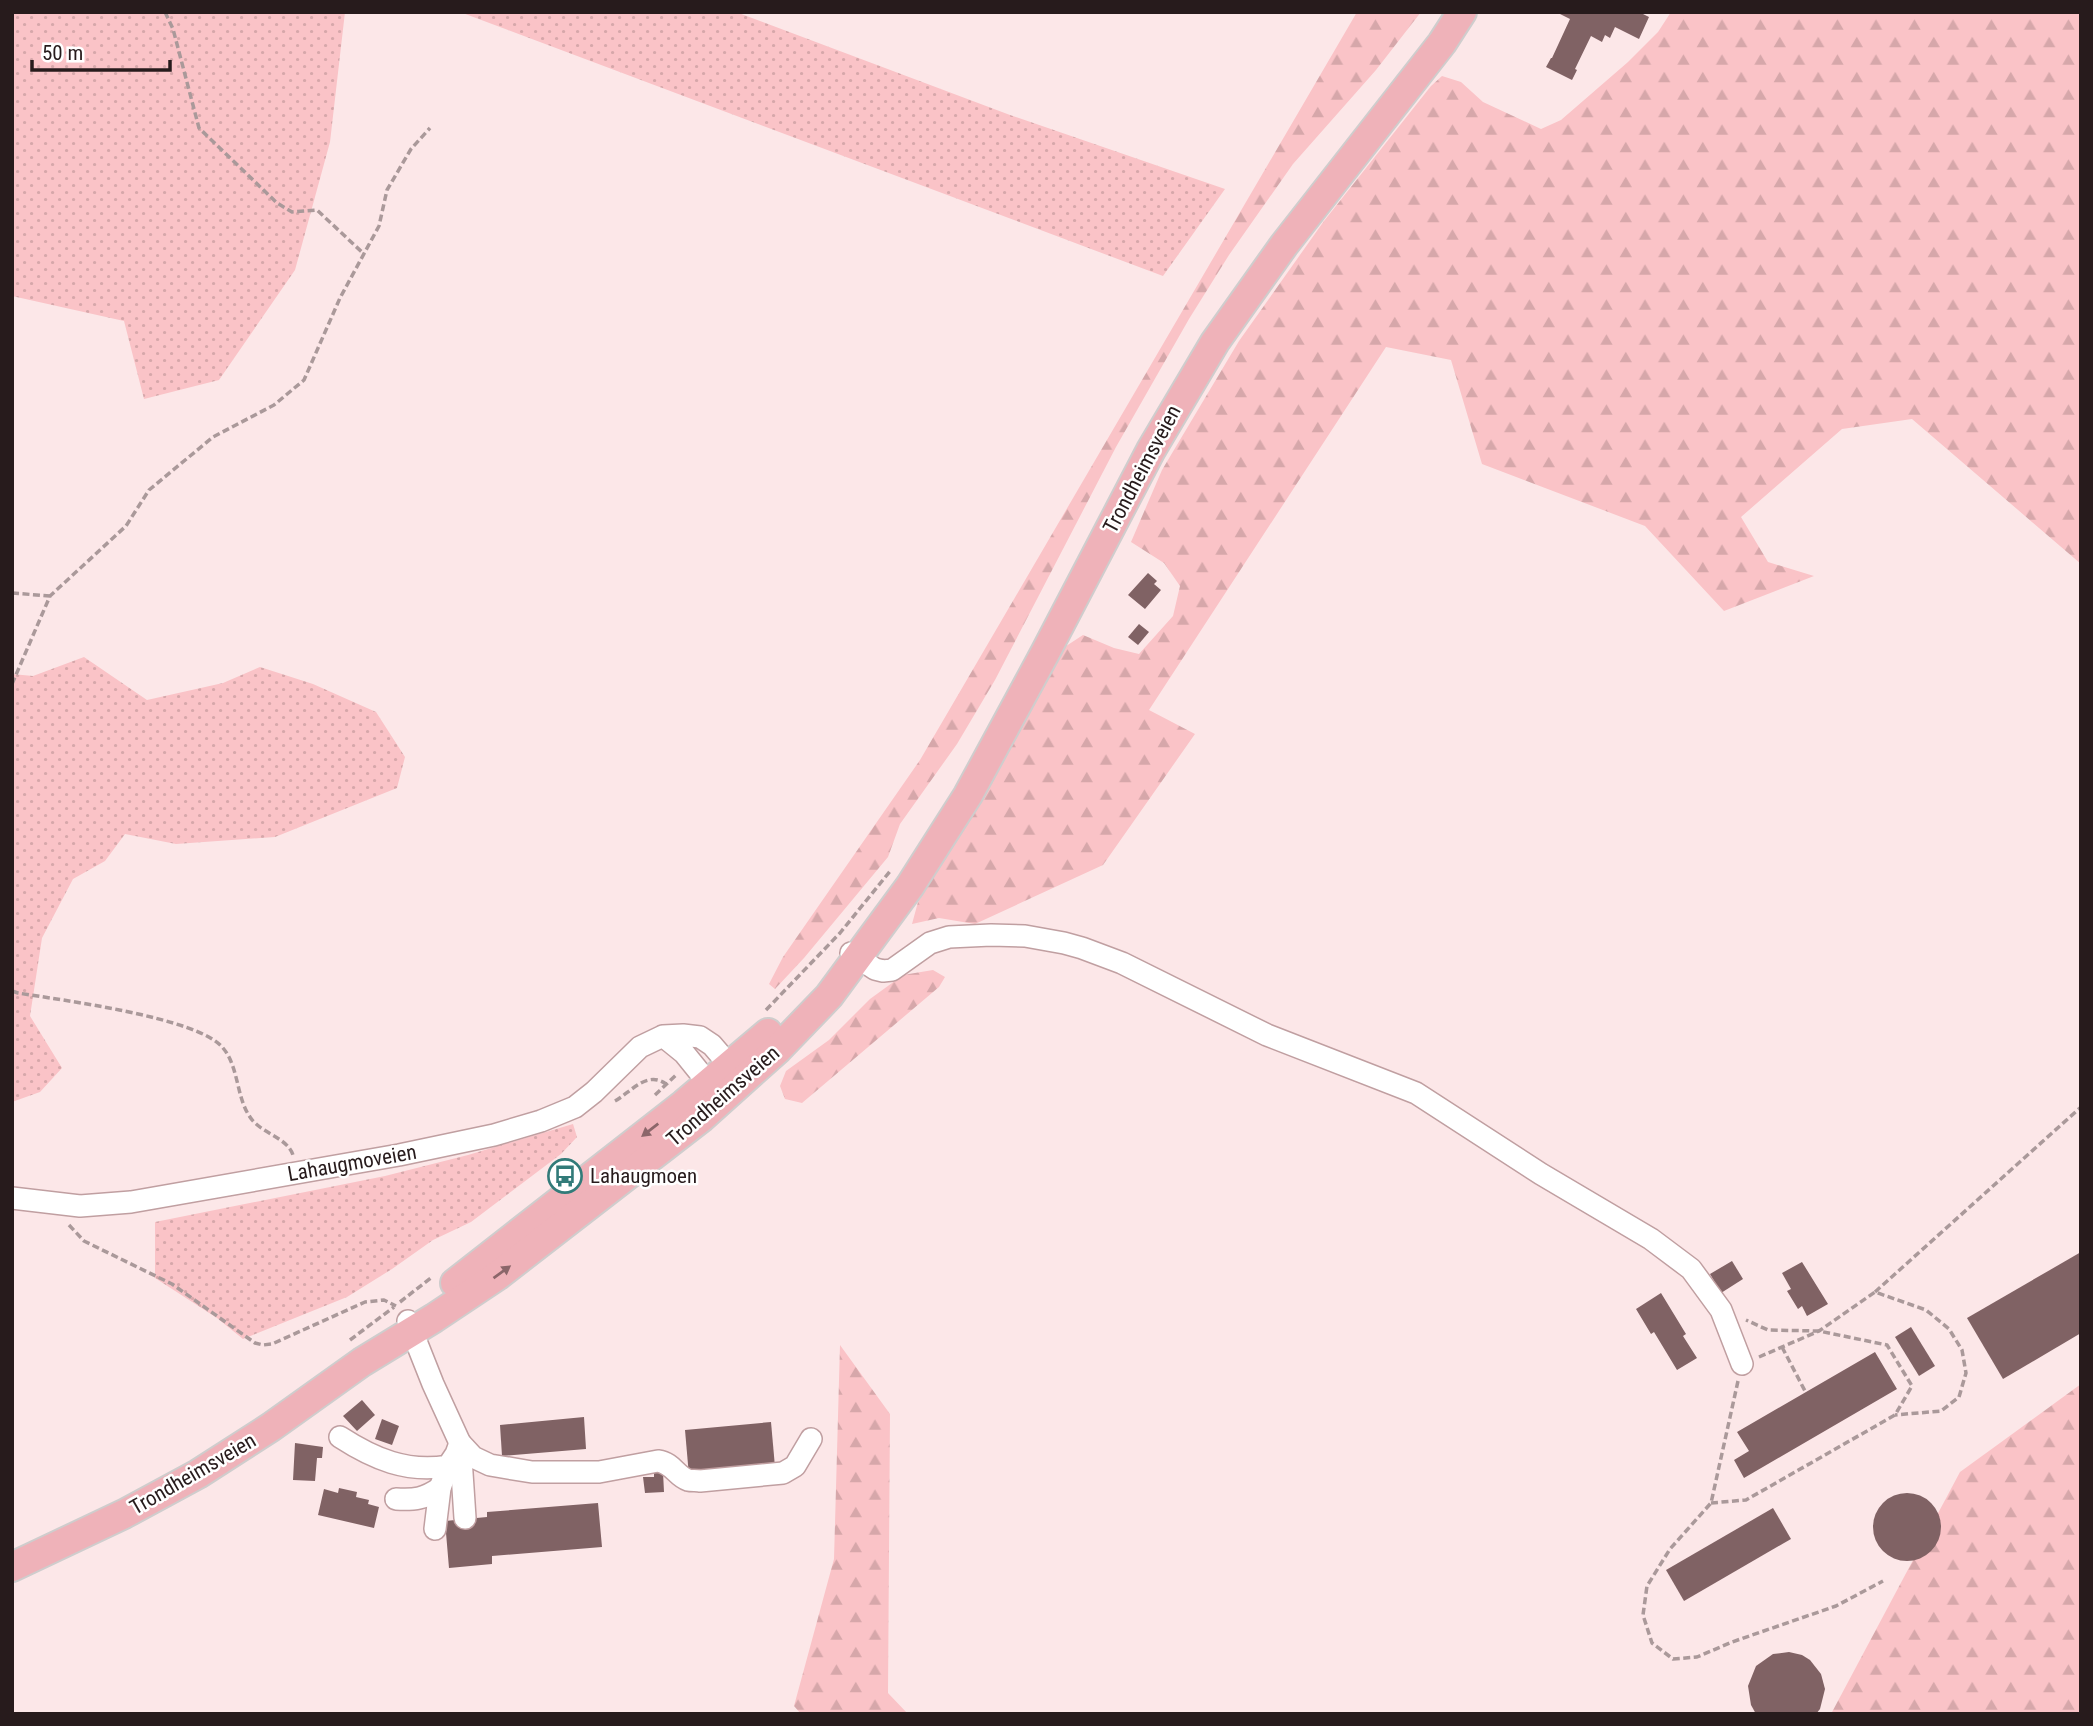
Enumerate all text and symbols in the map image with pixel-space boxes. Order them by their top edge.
scale bar [32,28,170,72]
text: 50 m [42,41,83,65]
street label: Trondheimsveien [1098,401,1186,537]
street label: Trondheimsveien [662,1041,784,1151]
one-way arrow [641,1123,659,1137]
street label: Lahaugmoveien [286,1140,418,1186]
bus stop icon: Lahaugmoen [546,1157,584,1195]
place label: Lahaugmoen [590,1164,697,1188]
one-way arrow [493,1265,511,1279]
street label: Trondheimsveien [126,1428,260,1520]

